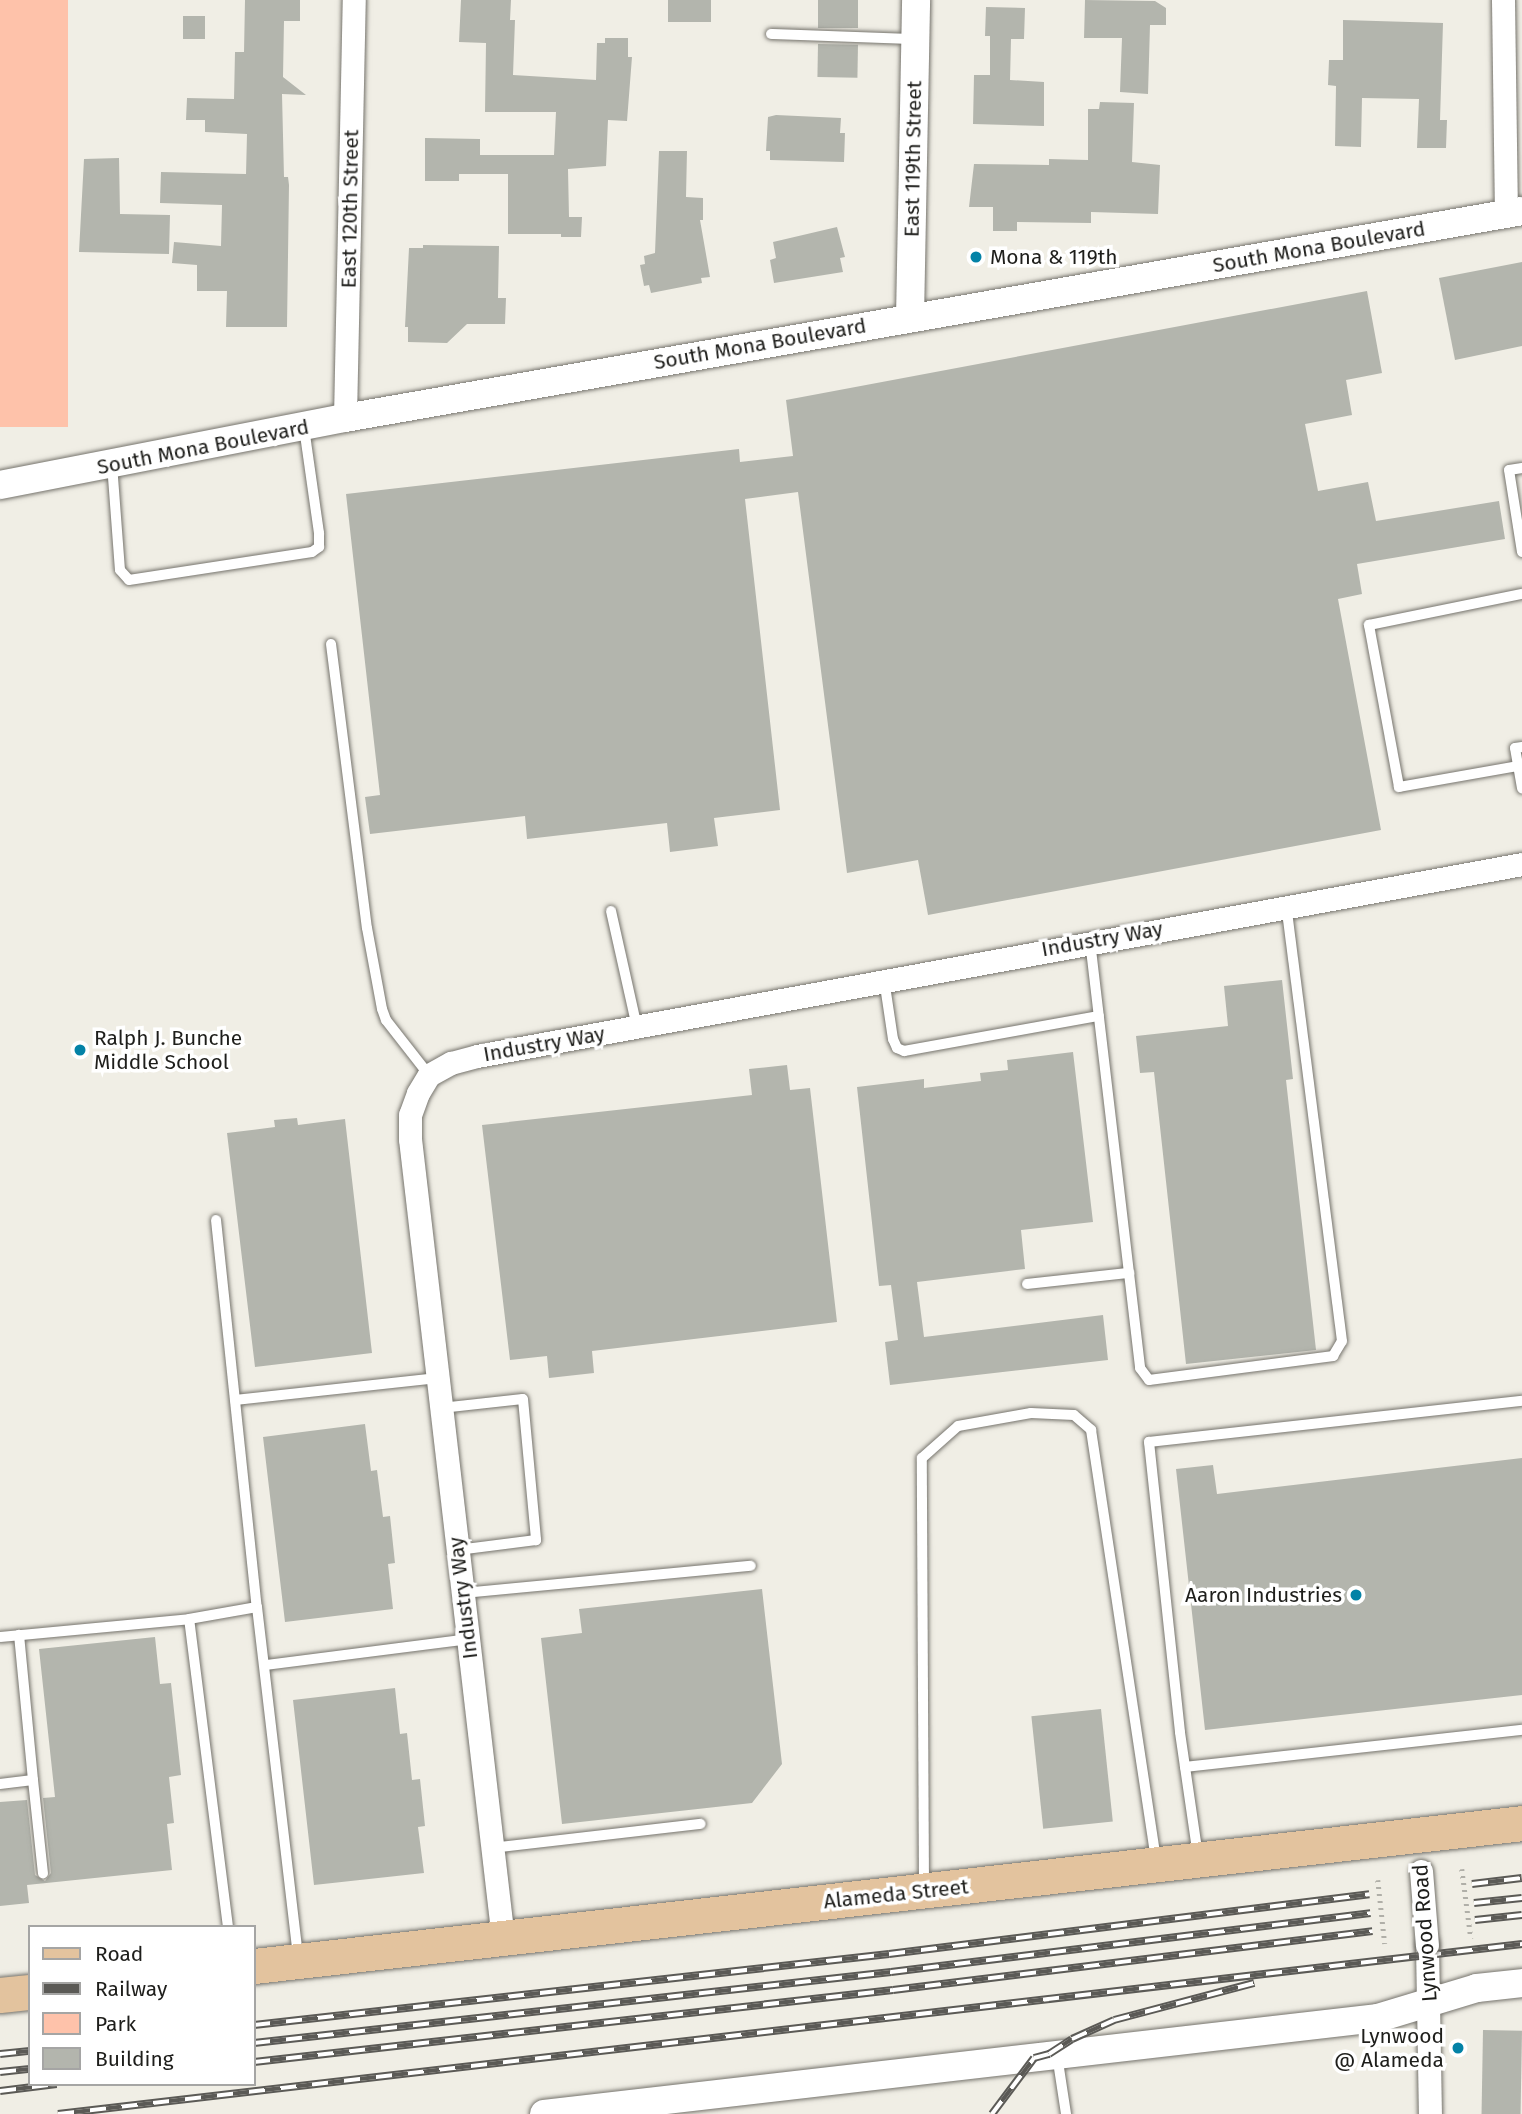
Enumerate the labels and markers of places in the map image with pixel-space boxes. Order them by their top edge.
place label: Mona & 119th [990,244,1118,270]
marker: Mona & 119th [968,249,984,265]
place label: Ralph J. Bunche Middle School [94,1025,242,1075]
marker: Ralph J. Bunche Middle School [72,1042,88,1058]
place label: Aaron Industries [1185,1582,1342,1608]
marker: Aaron Industries [1348,1587,1364,1603]
place label: Lynwood @ Alameda [1334,2023,1444,2073]
marker: Lynwood @ Alameda [1450,2040,1466,2056]

